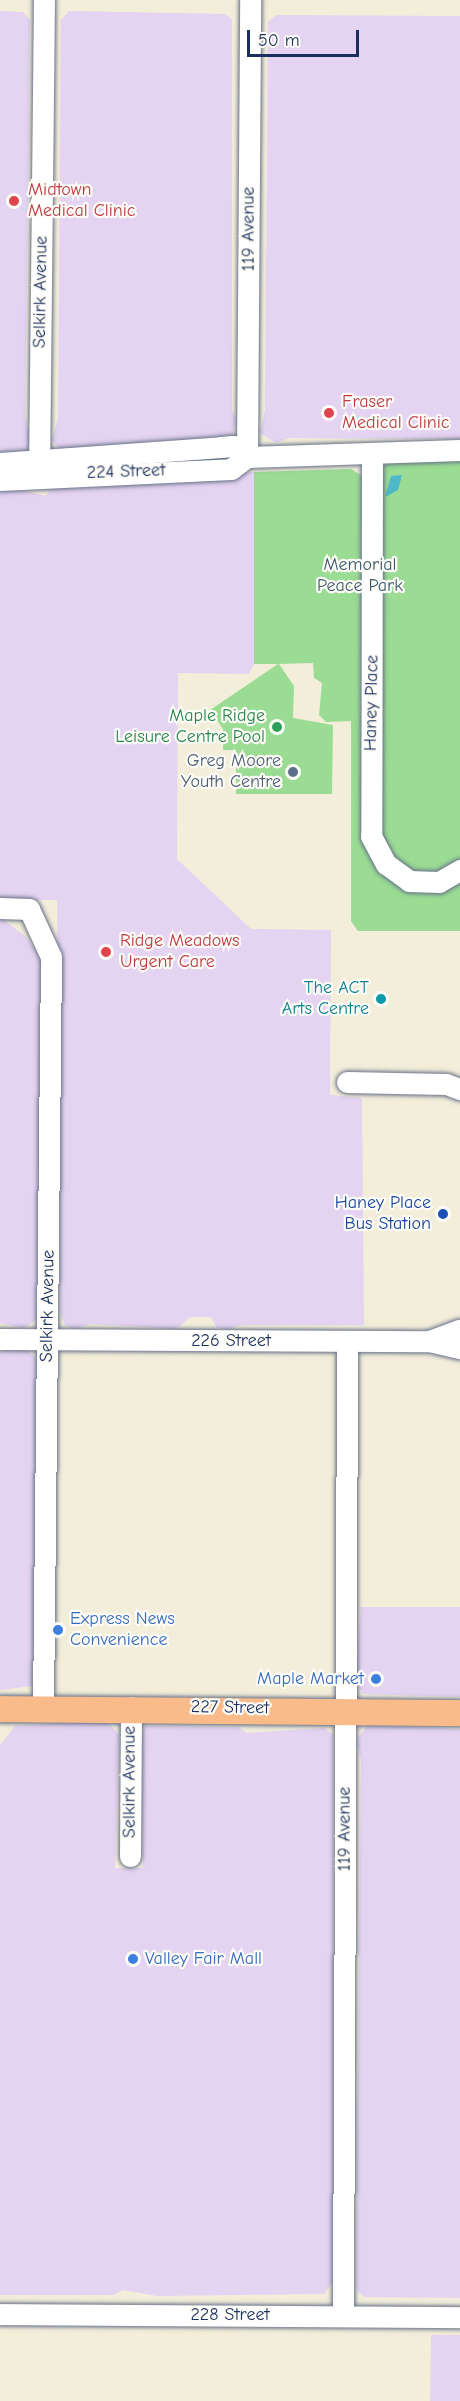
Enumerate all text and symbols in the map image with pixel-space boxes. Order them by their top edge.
scale bar [250,18,362,56]
text: 50 m [258,30,300,51]
place label: Midtown Medical Clinic [28,180,135,222]
street label: 119 Avenue [238,187,260,271]
marker: Midtown Medical Clinic [5,192,23,210]
street label: Selkirk Avenue [29,236,53,348]
place label: Fraser Medical Clinic [342,392,449,434]
marker: Fraser Medical Clinic [320,404,338,422]
street label: 224 Street [86,460,166,484]
park label: Memorial Peace Park [317,555,403,598]
street label: Haney Place [360,655,384,751]
place label: Maple Ridge Leisure Centre Pool [115,706,265,748]
marker: Maple Ridge Leisure Centre Pool [270,720,284,734]
place label: Greg Moore Youth Centre [181,751,281,794]
marker: Greg Moore Youth Centre [286,765,300,779]
place label: Ridge Meadows Urgent Care [120,931,239,974]
marker: Ridge Meadows Urgent Care [97,943,115,961]
place label: The ACT Arts Centre [282,978,369,1020]
marker: The ACT Arts Centre [374,992,388,1006]
place label: Haney Place Bus Station [335,1193,431,1236]
marker: Haney Place Bus Station [436,1207,450,1221]
street label: Selkirk Avenue [36,1250,60,1362]
street label: 226 Street [191,1330,271,1352]
place label: Express News Convenience [70,1609,175,1652]
marker: Express News Convenience [51,1623,65,1637]
place label: Maple Market [257,1668,364,1690]
marker: Maple Market [369,1672,383,1686]
street label: 227 Street [191,1697,269,1719]
street label: Selkirk Avenue [119,1726,141,1838]
street label: 119 Avenue [334,1787,356,1871]
place label: Valley Fair Mall [145,1948,262,1970]
marker: Valley Fair Mall [126,1952,140,1966]
street label: 228 Street [190,2304,270,2326]

